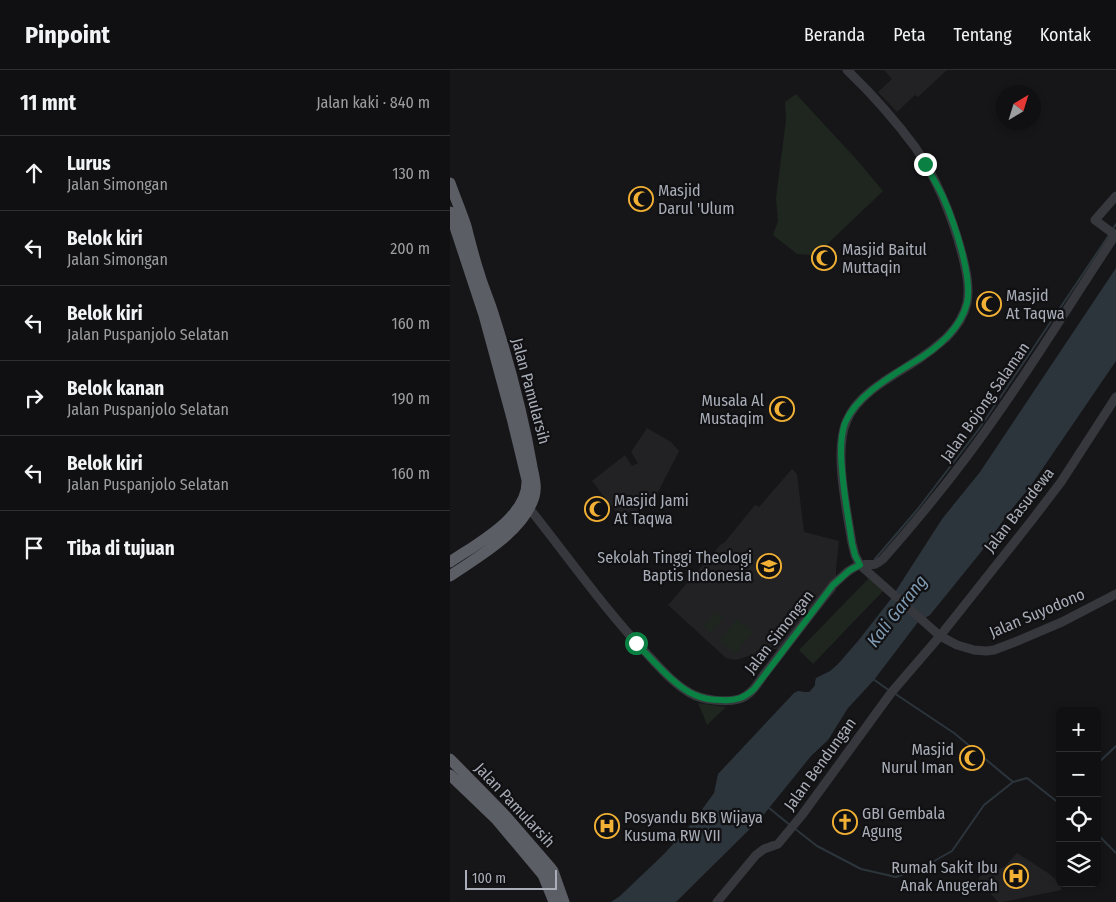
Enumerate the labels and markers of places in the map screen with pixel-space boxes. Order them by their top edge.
place label: Masjid Darul 'Ulum [658,181,734,218]
mosque icon: Masjid Darul 'Ulum [628,186,654,212]
place label: Masjid Baitul Muttaqin [842,240,927,277]
mosque icon: Masjid Baitul Muttaqin [811,245,837,271]
place label: Masjid At Taqwa [1006,286,1065,323]
mosque icon: Masjid At Taqwa [976,291,1002,317]
place label: Musala Al Mustaqim [700,391,764,428]
mosque icon: Musala Al Mustaqim [769,396,795,422]
place label: Masjid Jami At Taqwa [614,491,689,528]
mosque icon: Masjid Jami At Taqwa [584,496,610,522]
place label: Sekolah Tinggi Theologi Baptis Indonesia [597,548,752,585]
school or university icon: Sekolah Tinggi Theologi Baptis Indonesia [756,553,782,579]
place label: Masjid Nurul Iman [881,740,954,777]
mosque icon: Masjid Nurul Iman [959,745,985,771]
place label: GBI Gembala Agung [862,804,945,841]
place label: Posyandu BKB Wijaya Kusuma RW VII [624,808,763,845]
church icon: GBI Gembala Agung [832,809,858,835]
hospital icon: Posyandu BKB Wijaya Kusuma RW VII [594,813,620,839]
place label: Rumah Sakit Ibu Anak Anugerah [891,858,998,895]
hospital icon: Rumah Sakit Ibu Anak Anugerah [1003,863,1029,889]

